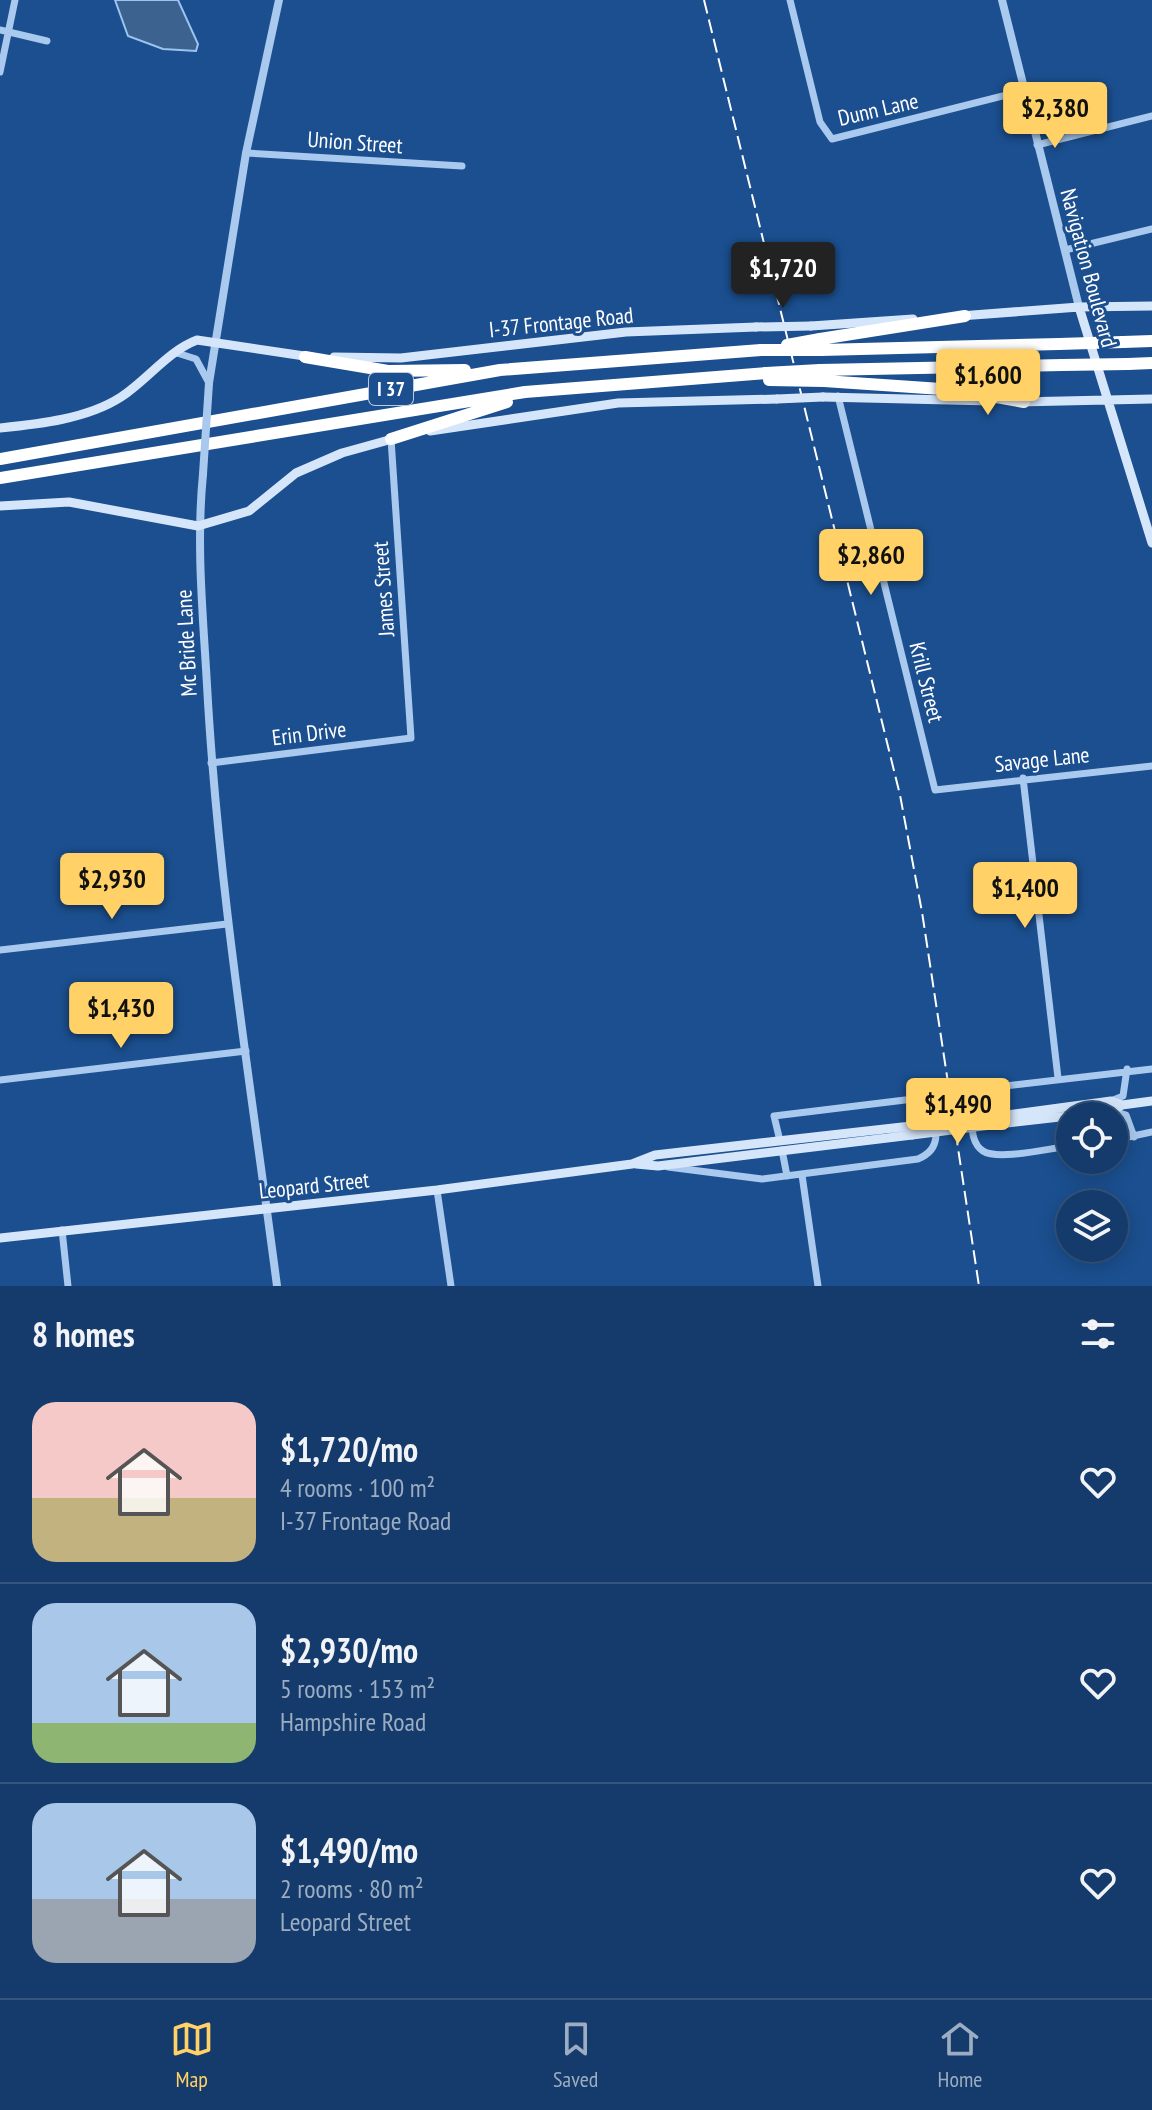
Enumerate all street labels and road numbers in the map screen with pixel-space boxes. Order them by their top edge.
street label: Dunn Lane [835,86,921,132]
street label: Union Street [307,125,403,159]
street label: Navigation Boulevard [1054,186,1124,350]
street label: I-37 Frontage Road [487,301,635,343]
road number: I 37 [369,373,413,405]
street label: James Street [366,541,400,638]
street label: Mc Bride Lane [169,589,203,697]
street label: Krill Street [904,639,950,725]
street label: Erin Drive [270,715,348,751]
street label: Savage Lane [993,740,1091,778]
street label: Leopard Street [257,1165,371,1205]

